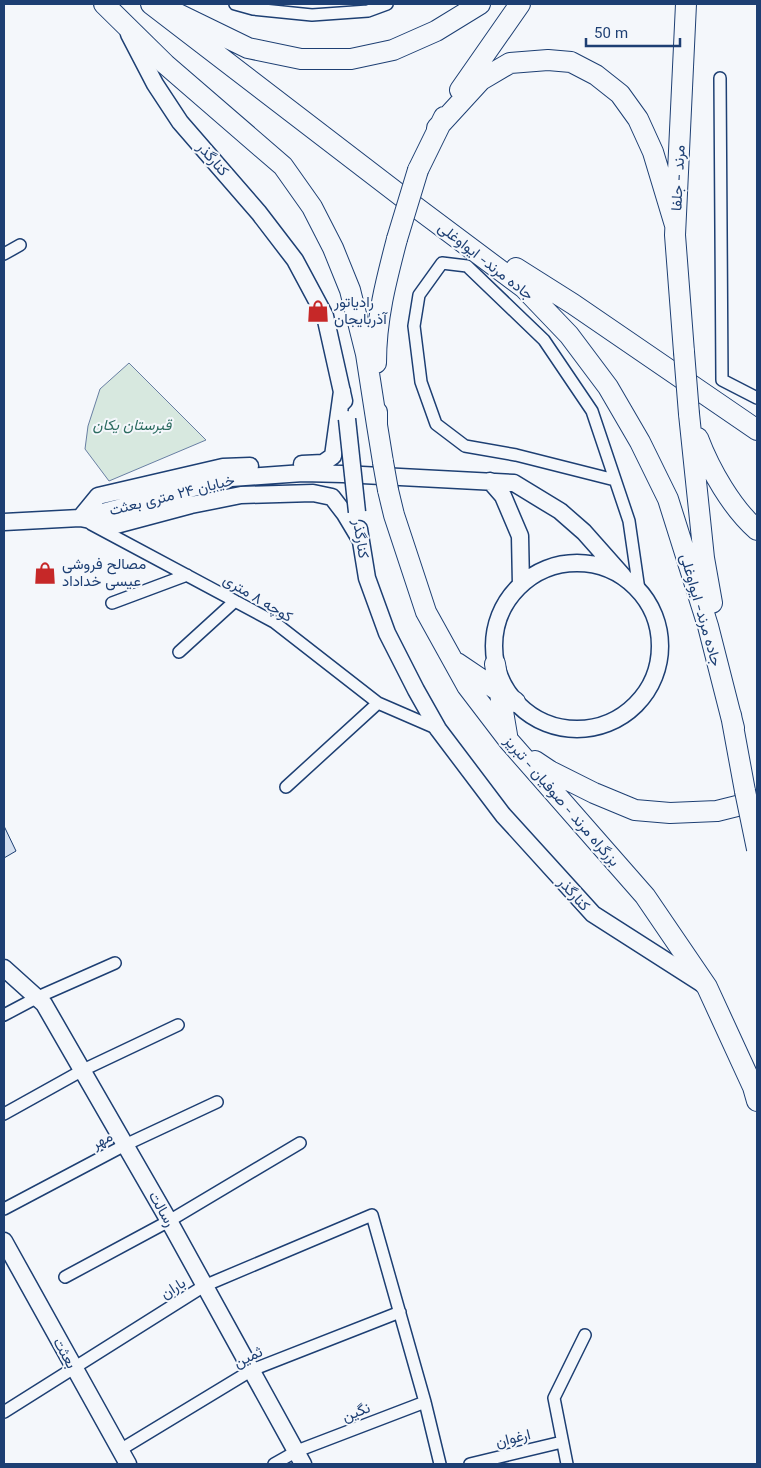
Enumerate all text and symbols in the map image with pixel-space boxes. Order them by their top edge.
scale bar [586,15,680,47]
text: 50 m [594,23,628,46]
street label: کنارگذر [190,137,234,183]
street label: مرند - جلفا [666,144,693,212]
street label: جاده مرند- ایواوغلی [432,217,538,307]
place label: رادیاتور آذربایجان [333,292,388,332]
shop icon: رادیاتور آذربایجان [305,298,331,324]
park label: قبرستان یکان [93,415,173,438]
street label: خیابان ۲۴ متری بعثت [107,470,237,523]
street label: کنارگذر [345,517,374,561]
street label: جاده مرند- ایواوغلی [672,551,727,669]
place label: مصالح فروشی عیسی خداداد [62,554,146,594]
shop icon: مصالح فروشی عیسی خداداد [32,560,58,586]
street label: کوچه ۸ متری [218,569,297,629]
street label: بزرگراه مرند - صوفیان - تبریز [497,731,624,873]
street label: کنارگذر [551,872,595,917]
street label: مهر [87,1126,117,1157]
street label: رسالت [141,1188,180,1232]
street label: باران [157,1273,191,1306]
street label: بعثت [46,1334,82,1373]
street label: ثمین [230,1341,268,1375]
street label: نگین [339,1398,374,1429]
street label: ارغوان [493,1424,533,1455]

